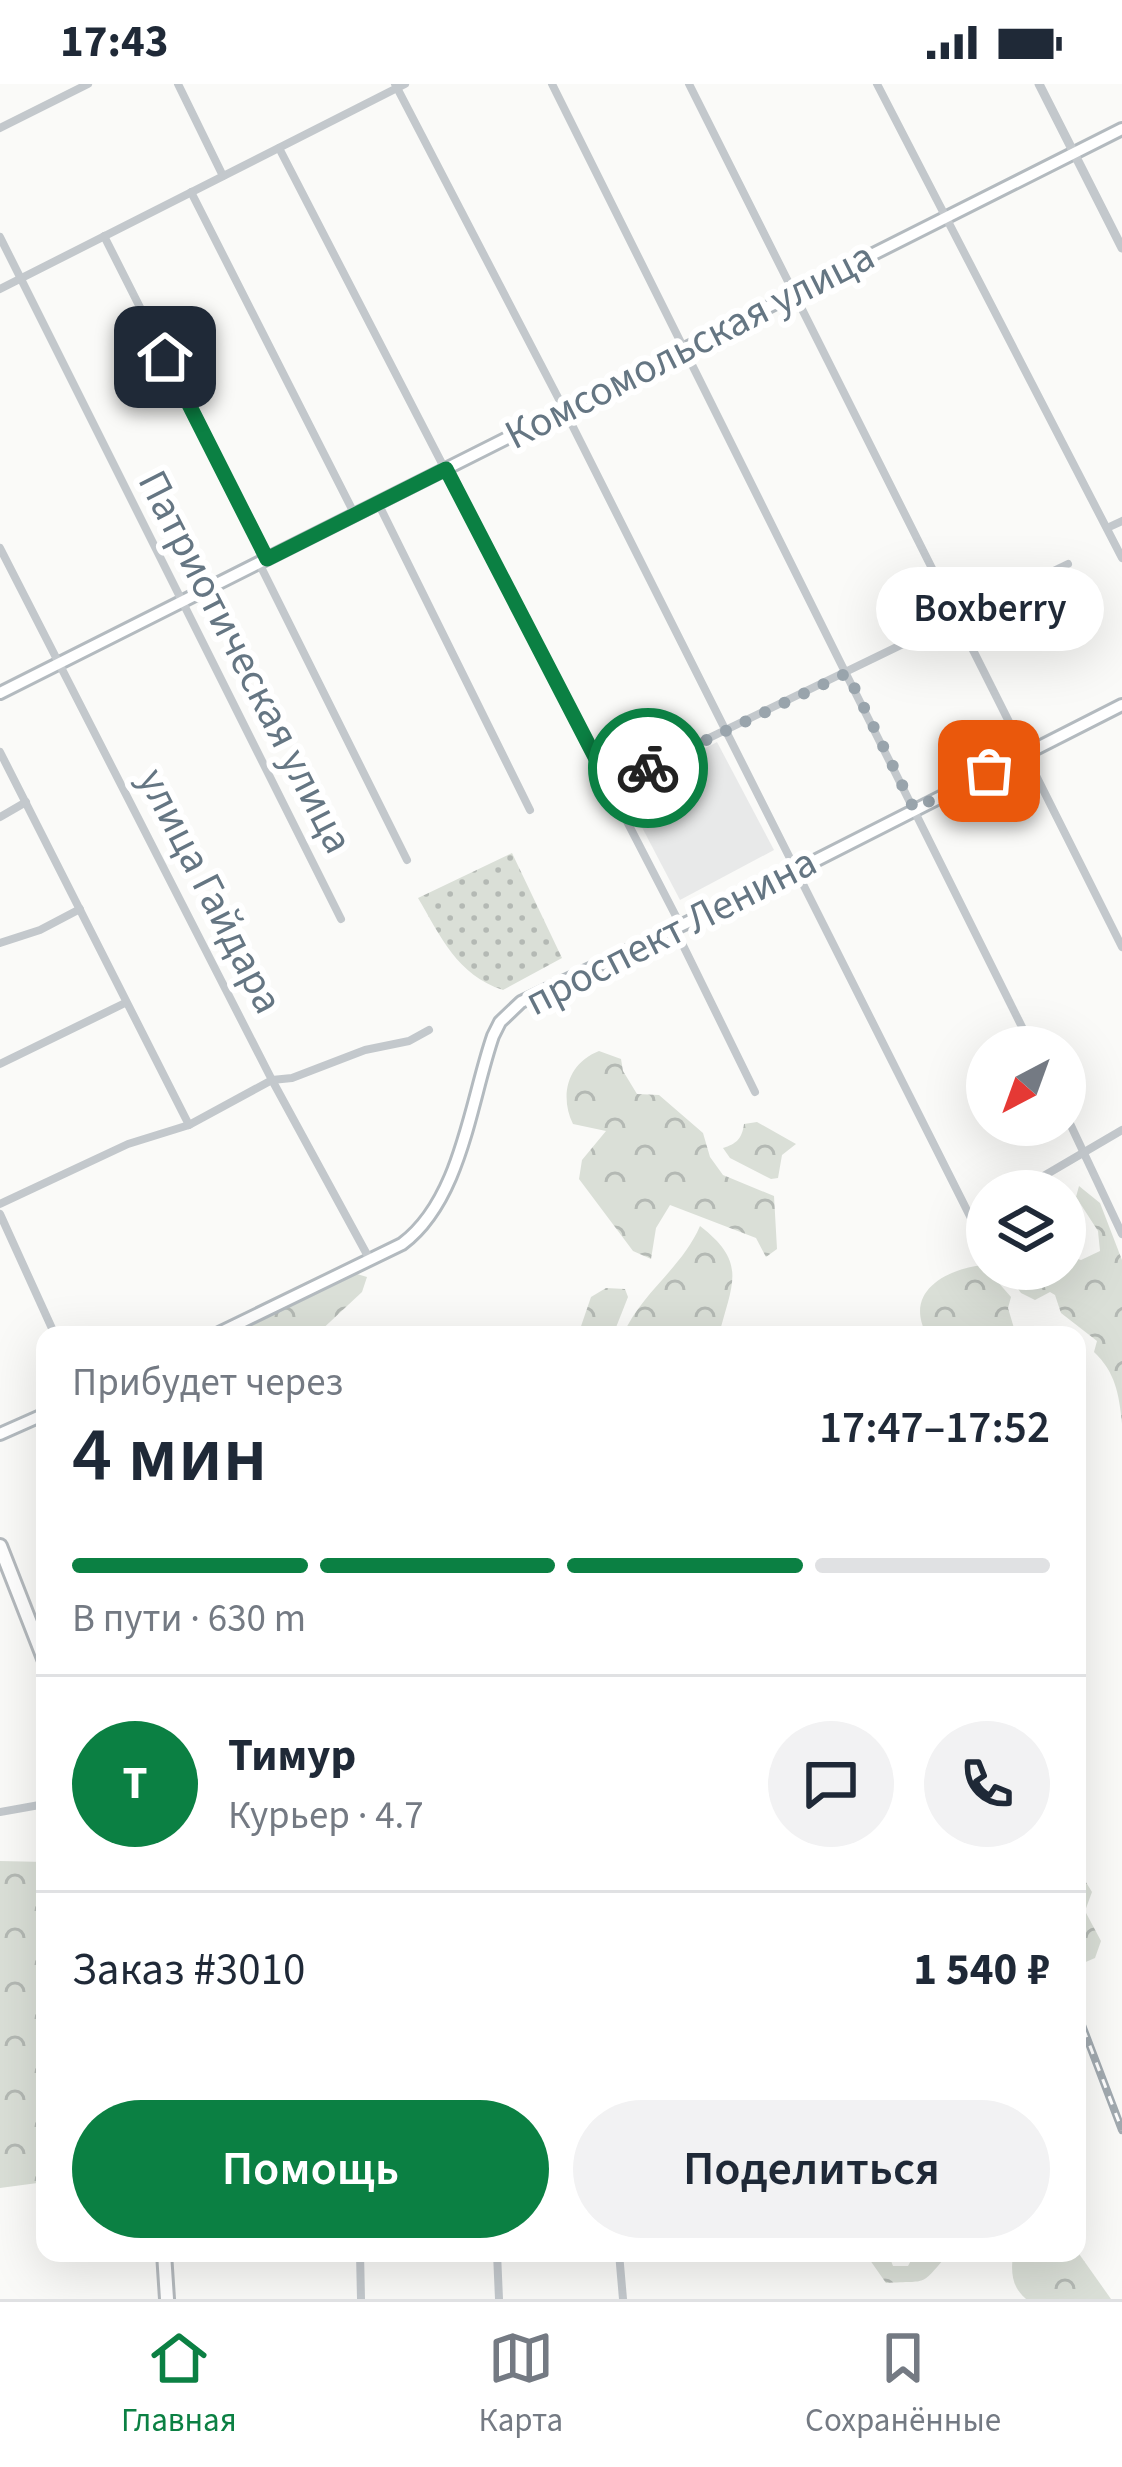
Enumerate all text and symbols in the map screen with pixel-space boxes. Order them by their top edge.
text: 17:43 [60,10,169,74]
street label: Комсомольская улица [495,227,885,465]
pin [114,306,216,408]
icon: home [132,324,198,390]
street label: Патриотическая улица [122,460,368,864]
callout: Boxberry [875,567,1103,651]
text: Boxberry [913,581,1067,637]
courier [588,708,708,828]
pin [938,720,1040,822]
icon: bike [615,735,681,801]
icon: bag [956,738,1022,804]
street label: улица Гайдара [122,758,298,1024]
street label: проспект Ленина [515,833,827,1031]
north arrow [966,1026,1086,1146]
map controls [966,1026,1086,1290]
button: layers [966,1170,1086,1290]
text: Прибудет через [72,1355,343,1411]
text: 17:47–17:52 [819,1396,1050,1460]
text: 4 мин [72,1400,267,1511]
text: В пути · 630 m [72,1591,306,1647]
button: chat [768,1721,894,1847]
button: phone [924,1721,1050,1847]
text: Тимур [228,1724,356,1788]
text: Т [122,1752,148,1816]
text: Курьер · 4.7 [228,1788,424,1844]
text: Заказ #3010 [72,1938,305,2002]
text: 1 540 ₽ [913,1938,1050,2002]
button: Помощь [72,2100,549,2238]
button: Поделиться [573,2100,1050,2238]
tab: Главная [121,2325,237,2444]
tab: Карта [479,2325,563,2444]
tab: Сохранённые [805,2325,1001,2444]

